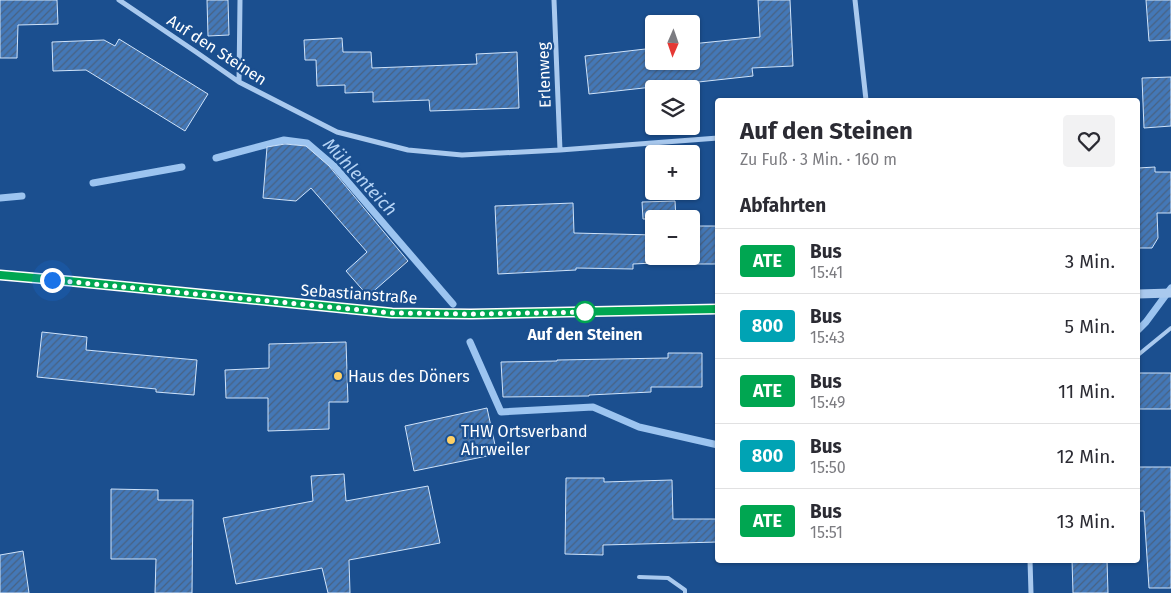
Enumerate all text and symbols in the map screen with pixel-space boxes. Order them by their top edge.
street label: Auf den Steinen [164,11,270,89]
north arrow [645,15,700,70]
map controls [645,15,700,265]
street label: Erlenweg [533,41,555,108]
button: layers [645,80,700,135]
button: heart [1063,115,1115,167]
text: Auf den Steinen [740,117,913,145]
water label: Mühlenteich [318,133,402,221]
button: + [645,145,700,200]
text: Zu Fuß · 3 Min. · 160 m [740,150,897,169]
text: Abfahrten [740,194,826,217]
button: − [645,210,700,265]
text: Bus [810,240,842,263]
text: ATE [753,250,782,272]
text: 3 Min. [1065,250,1115,273]
text: 15:41 [810,263,843,282]
your location [40,268,65,293]
street label: Sebastianstraße [300,280,418,308]
marker: Auf den Steinen [574,301,596,323]
text: Bus [810,305,842,328]
text: 800 [752,315,783,337]
text: 5 Min. [1065,315,1115,338]
place label: Auf den Steinen [526,325,643,344]
text: 15:43 [810,328,845,347]
place label: Haus des Döners [348,367,470,386]
marker: Haus des Döners [332,370,344,382]
text: Bus [810,370,842,393]
text: ATE [753,380,782,402]
text: 11 Min. [1058,380,1115,403]
text: 15:49 [810,393,845,412]
place label: THW Ortsverband Ahrweiler [461,422,588,459]
marker: THW Ortsverband Ahrweiler [445,434,457,446]
text: Bus [810,435,842,458]
text: 800 [752,445,783,467]
text: 12 Min. [1056,445,1115,468]
text: 15:50 [810,458,846,477]
text: Bus [810,500,842,523]
text: ATE [753,510,782,532]
text: 13 Min. [1056,510,1115,533]
text: 15:51 [810,523,843,542]

